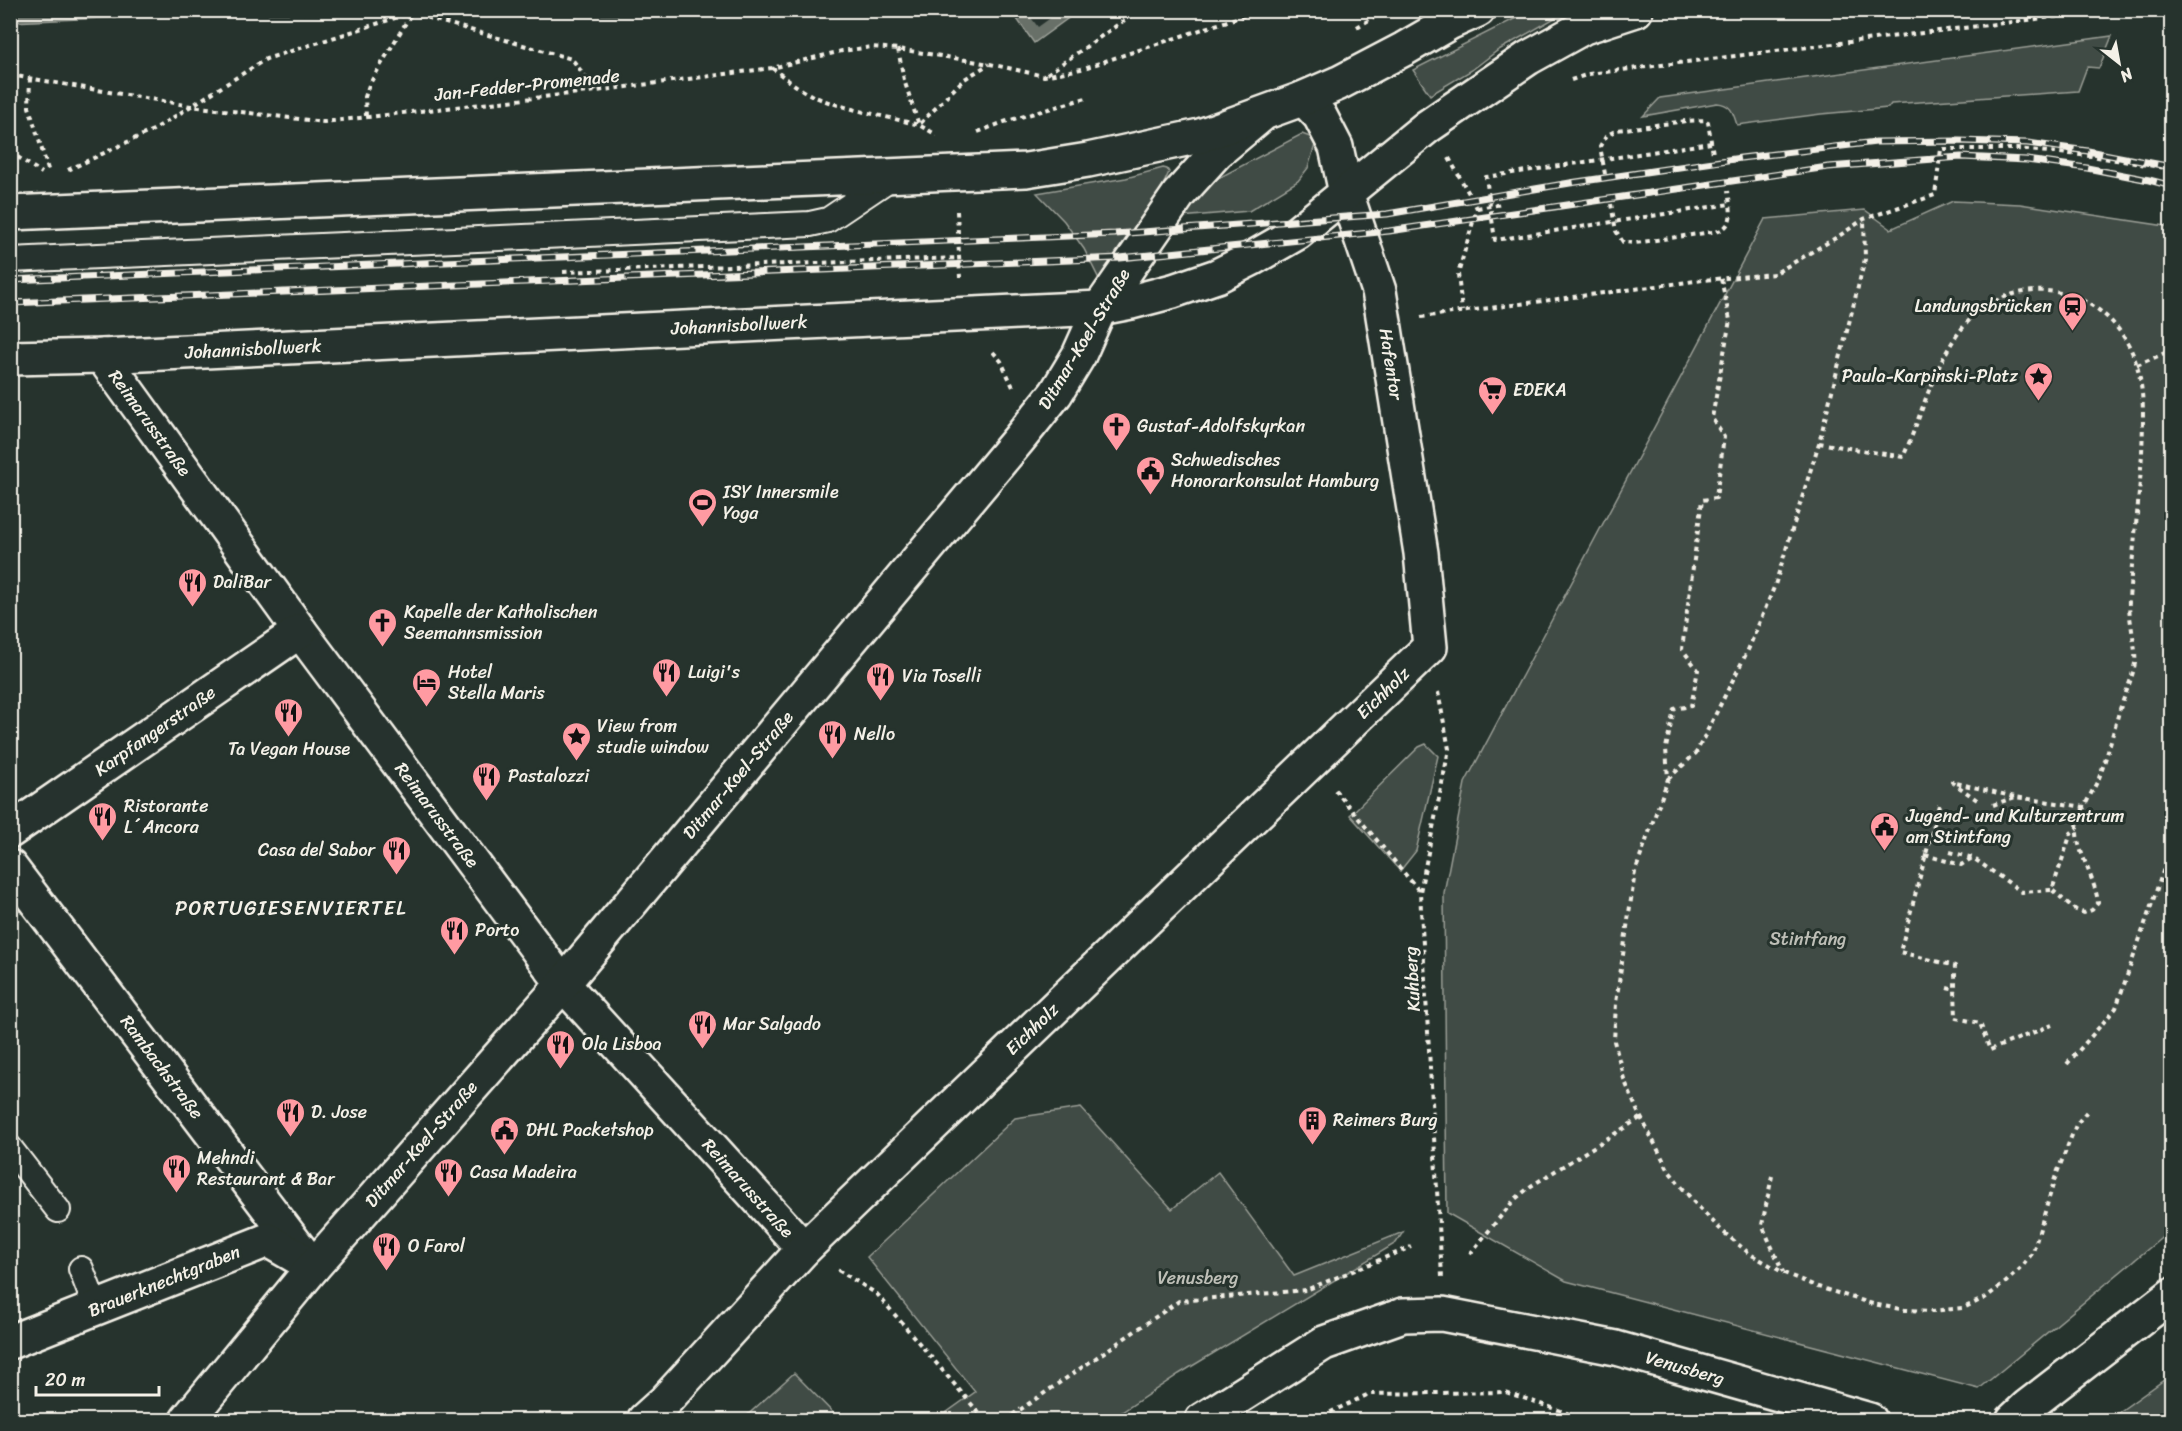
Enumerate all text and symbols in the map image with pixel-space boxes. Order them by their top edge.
north arrow [2089,33,2149,93]
street label: Jan-Fedder-Promenade [432,59,621,111]
text: N [2113,60,2140,91]
street label: Ditmar-Koel-Straße [1029,262,1139,416]
place label: Landungsbrücken [1915,290,2052,322]
station icon: Landungsbrücken [2057,290,2089,332]
street label: Johannisbollwerk [669,305,808,345]
street label: Hafentor [1370,326,1413,404]
street label: Johannisbollwerk [183,329,322,369]
place label: Paula-Karpinski-Platz [1842,360,2018,392]
place icon: Paula-Karpinski-Platz [2023,360,2055,402]
street label: Reimarusstraße [100,363,200,484]
supermarket icon: EDEKA [1476,374,1508,416]
place label: EDEKA [1513,374,1566,406]
church icon: Gustaf-Adolfskyrkan [1100,410,1132,452]
place label: Gustaf-Adolfskyrkan [1137,410,1305,442]
place label: Schwedisches Honorarkonsulat Hamburg [1171,444,1379,497]
public building icon: Schwedisches Honorarkonsulat Hamburg [1134,454,1166,496]
place label: ISY Innersmile Yoga [722,476,839,529]
sports icon: ISY Innersmile Yoga [686,486,718,528]
restaurant icon: DaliBar [176,566,208,608]
place label: DaliBar [213,566,272,598]
place label: Kapelle der Katholischen Seemannsmission [404,596,598,649]
church icon: Kapelle der Katholischen Seemannsmission [367,606,399,648]
place label: Hotel Stella Maris [448,656,545,709]
restaurant icon: Luigi's [651,656,683,698]
place label: Luigi's [688,656,741,688]
street label: Eichholz [1348,658,1418,727]
restaurant icon: Via Toselli [865,660,897,702]
place label: Via Toselli [902,660,982,692]
hotel icon: Hotel Stella Maris [411,666,443,708]
street label: Karpfangerstraße [87,677,223,785]
restaurant icon: Ta Vegan House [273,696,305,738]
street label: Ditmar-Koel-Straße [674,703,802,847]
place label: View from studie window [596,710,709,763]
restaurant icon: Nello [817,718,849,760]
place label: Nello [854,718,895,750]
place icon: View from studie window [560,720,592,762]
place label: Ta Vegan House [228,733,350,765]
street label: Reimarusstraße [386,755,488,875]
restaurant icon: Pastalozzi [471,760,503,802]
place label: Pastalozzi [508,760,590,792]
place label: Ristorante L´Ancora [124,790,208,843]
restaurant icon: Ristorante L´Ancora [87,800,119,842]
place label: Jugend- und Kulturzentrum am Stintfang [1905,800,2125,853]
public building icon: Jugend- und Kulturzentrum am Stintfang [1869,810,1901,852]
place label: Casa del Sabor [258,834,377,866]
restaurant icon: Casa del Sabor [380,834,412,876]
district label: PORTUGIESENVIERTEL [175,891,407,926]
restaurant icon: Porto [438,914,470,956]
place label: Porto [475,914,519,946]
park label: Stintfang [1770,923,1846,955]
street label: Kuhberg [1394,946,1430,1012]
street label: Eichholz [997,994,1067,1063]
street label: Rambachstraße [112,1008,212,1126]
restaurant icon: Mar Salgado [686,1008,718,1050]
place label: Mar Salgado [723,1008,821,1040]
restaurant icon: Ola Lisboa [545,1028,577,1070]
place label: Ola Lisboa [582,1028,662,1060]
street label: Ditmar-Koel-Straße [356,1073,486,1215]
restaurant icon: D. Jose [274,1096,306,1138]
place label: D. Jose [311,1096,367,1128]
building icon: Reimers Burg [1296,1104,1328,1146]
place label: Reimers Burg [1333,1104,1438,1136]
public building icon: DHL Packetshop [489,1114,521,1156]
place label: DHL Packetshop [526,1114,654,1146]
street label: Reimarusstraße [694,1130,802,1246]
place label: Mehndi Restaurant & Bar [197,1142,336,1195]
restaurant icon: Mehndi Restaurant & Bar [160,1152,192,1194]
restaurant icon: Casa Madeira [433,1156,465,1198]
place label: Casa Madeira [470,1156,577,1188]
restaurant icon: O Farol [371,1230,403,1272]
place label: O Farol [408,1230,466,1262]
street label: Brauerknechtgraben [83,1236,245,1326]
park label: Venusberg [1158,1262,1238,1294]
street label: Venusberg [1642,1341,1728,1395]
scale bar [36,1359,159,1397]
text: 20 m [45,1364,85,1396]

